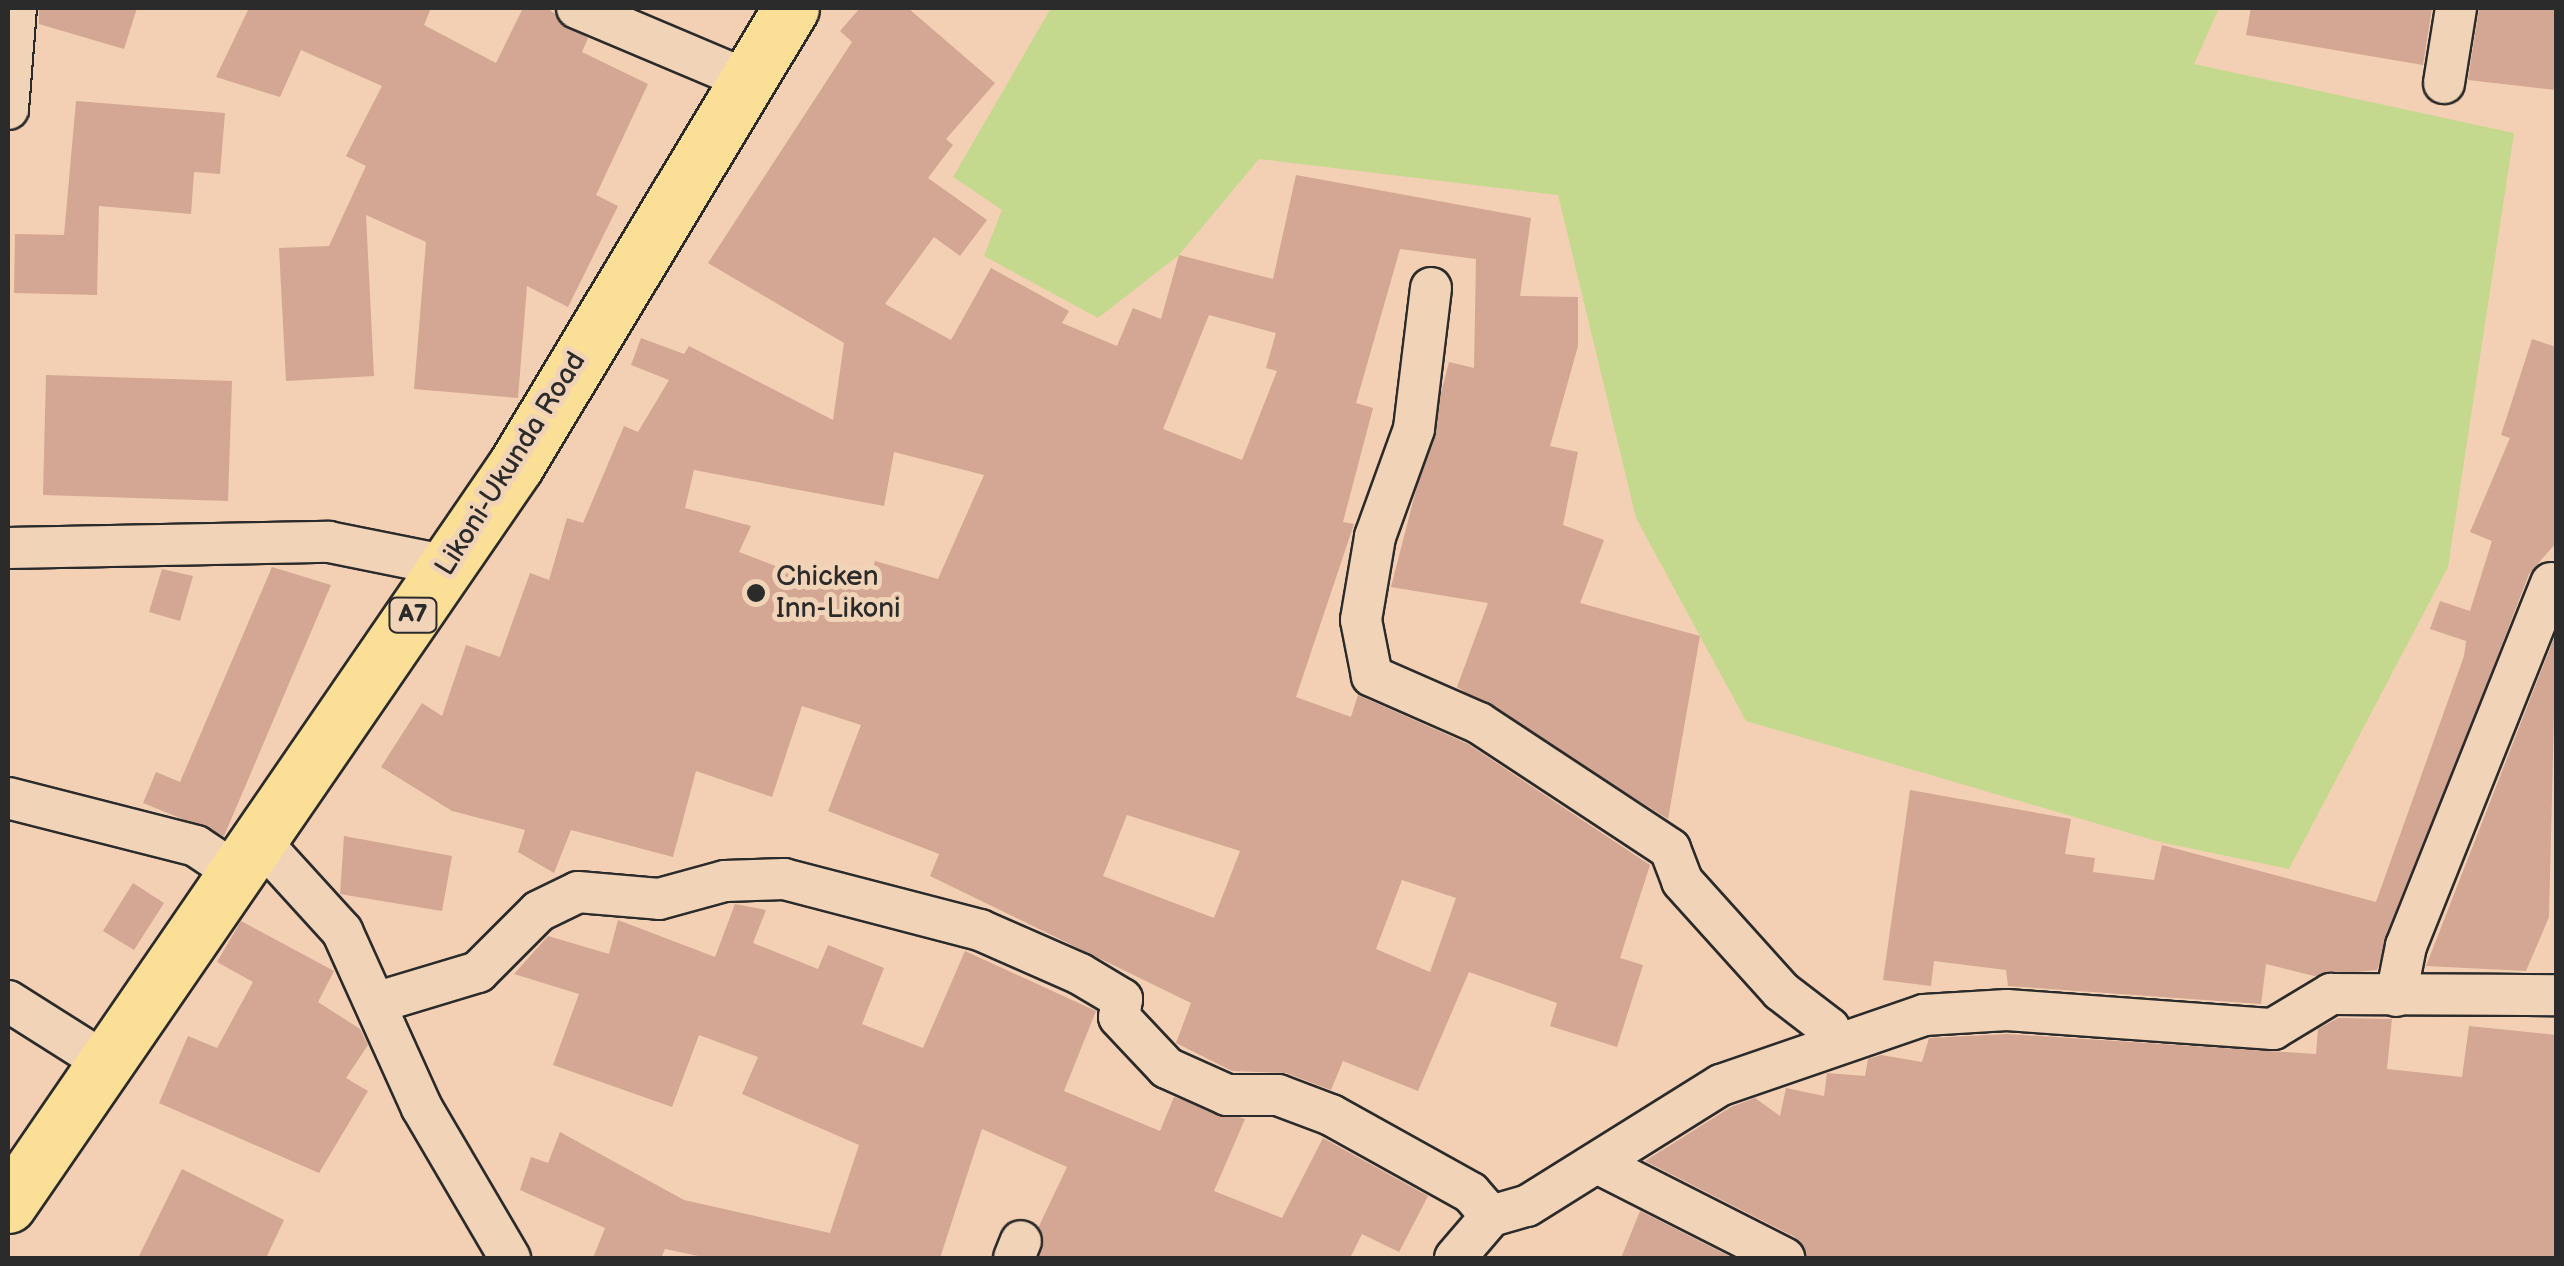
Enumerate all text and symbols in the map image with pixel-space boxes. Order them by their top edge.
street label: Likoni-Ukunda Road [429,346,593,582]
place label: Chicken Inn-Likoni [776,560,901,626]
marker: Chicken Inn-Likoni [745,582,767,604]
road number: A7 [388,595,438,635]

